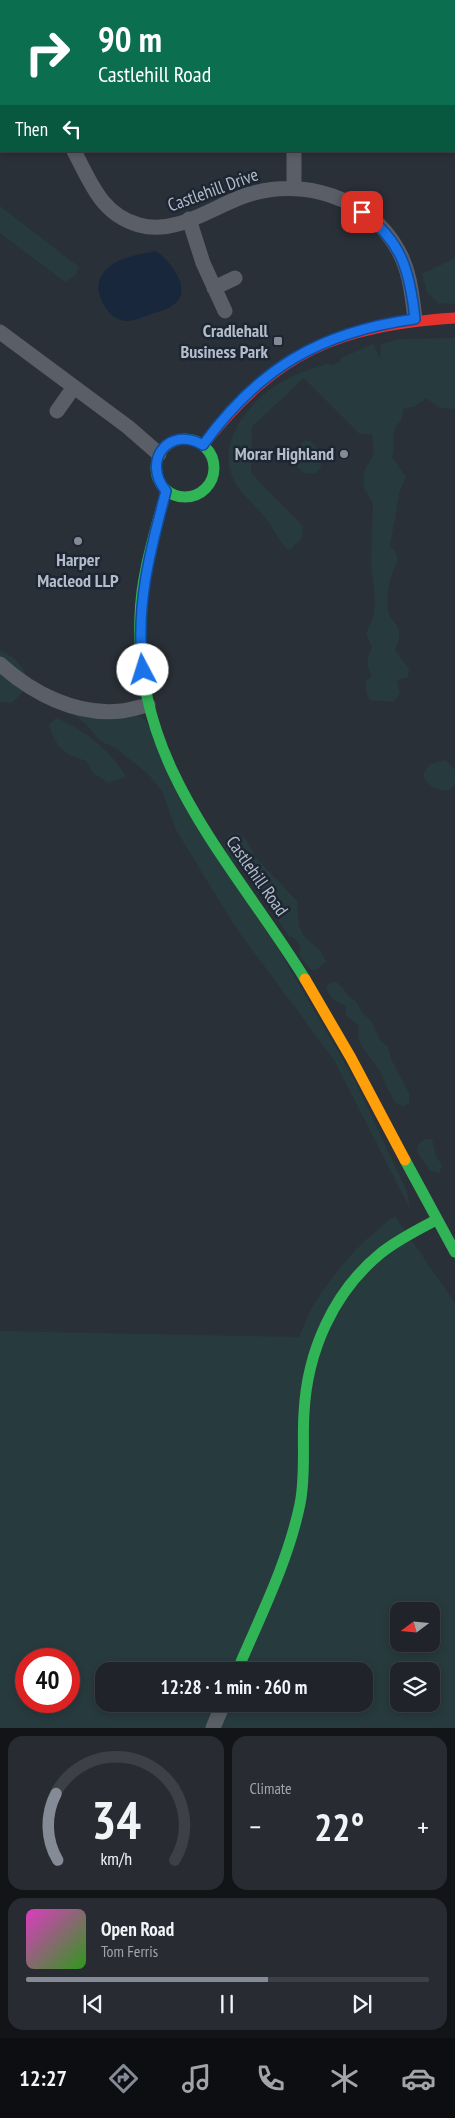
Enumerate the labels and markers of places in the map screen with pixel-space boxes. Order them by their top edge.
pin [341,191,383,233]
place label: Cradlehall Business Park [180,319,269,363]
marker: Cradlehall Business Park [272,335,284,347]
place label: Morar Highland [235,442,334,465]
marker: Morar Highland [338,448,350,460]
marker: Harper Macleod LLP [72,535,84,547]
place label: Harper Macleod LLP [37,548,119,592]

